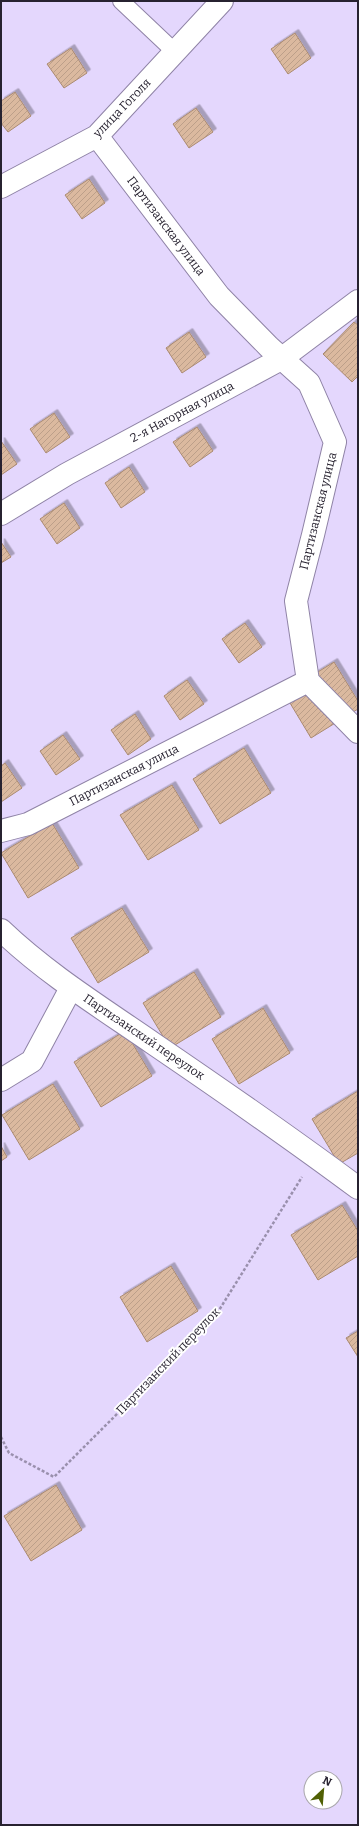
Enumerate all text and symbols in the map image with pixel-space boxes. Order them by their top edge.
street label: улица Гоголя [90,75,154,141]
street label: Партизанская улица [124,174,208,279]
street label: 2-я Нагорная улица [128,379,237,445]
street label: Партизанская улица [297,450,339,571]
street label: Партизанская улица [67,741,181,809]
street label: Партизанский переулок [81,991,207,1083]
street label: Партизанский переулок [113,1305,223,1417]
north arrow [303,1770,343,1810]
text: N [320,1774,334,1789]

